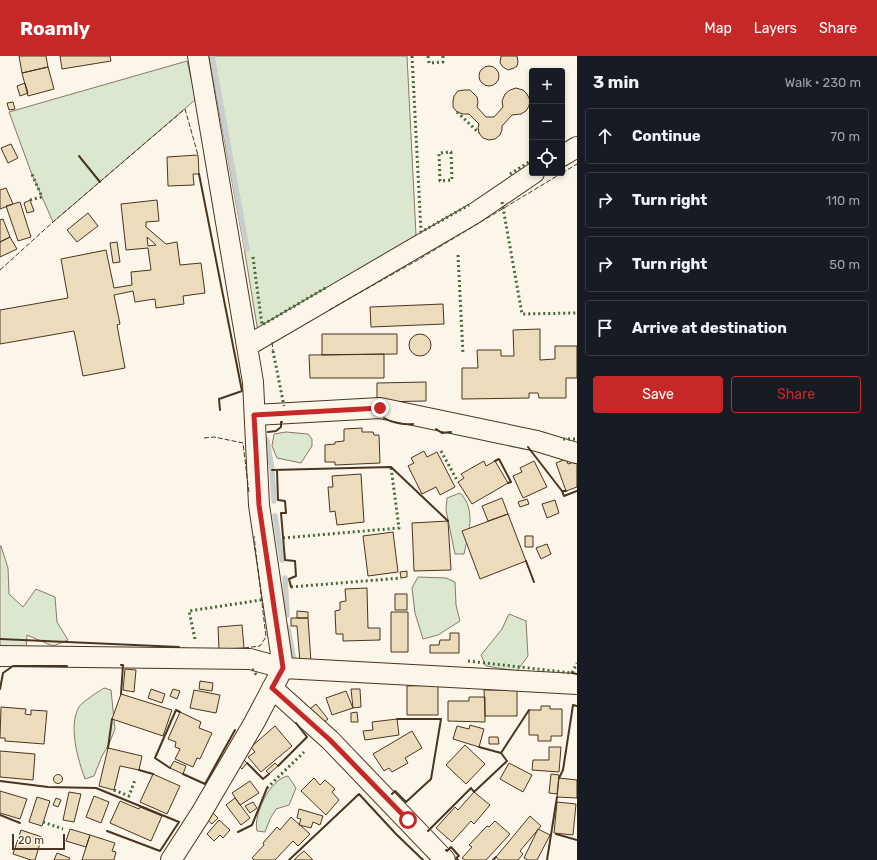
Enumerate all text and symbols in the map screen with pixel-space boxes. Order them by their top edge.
text: Roamly [20,17,90,40]
text: Map [705,20,732,37]
text: Layers [754,20,797,37]
text: Share [819,20,857,37]
map controls [529,68,565,176]
button: + [529,68,565,104]
text: 3 min [593,72,639,92]
text: Walk · 230 m [785,75,861,90]
button: − [529,104,565,140]
icon: ahead [594,125,616,147]
text: Continue [632,127,701,145]
text: 70 m [830,129,860,144]
button: locate [529,140,565,176]
icon: right [594,189,616,211]
text: Turn right [632,191,707,209]
text: 110 m [826,193,860,208]
icon: right [594,253,616,275]
text: Turn right [632,255,707,273]
text: 50 m [829,257,860,272]
icon: arrive [594,317,616,339]
text: Arrive at destination [632,319,787,337]
button: Save [593,376,723,413]
button: Share [731,376,861,413]
route end [371,399,389,417]
route start [399,811,417,829]
scale bar [12,832,65,851]
text: 20 m [18,834,44,847]

